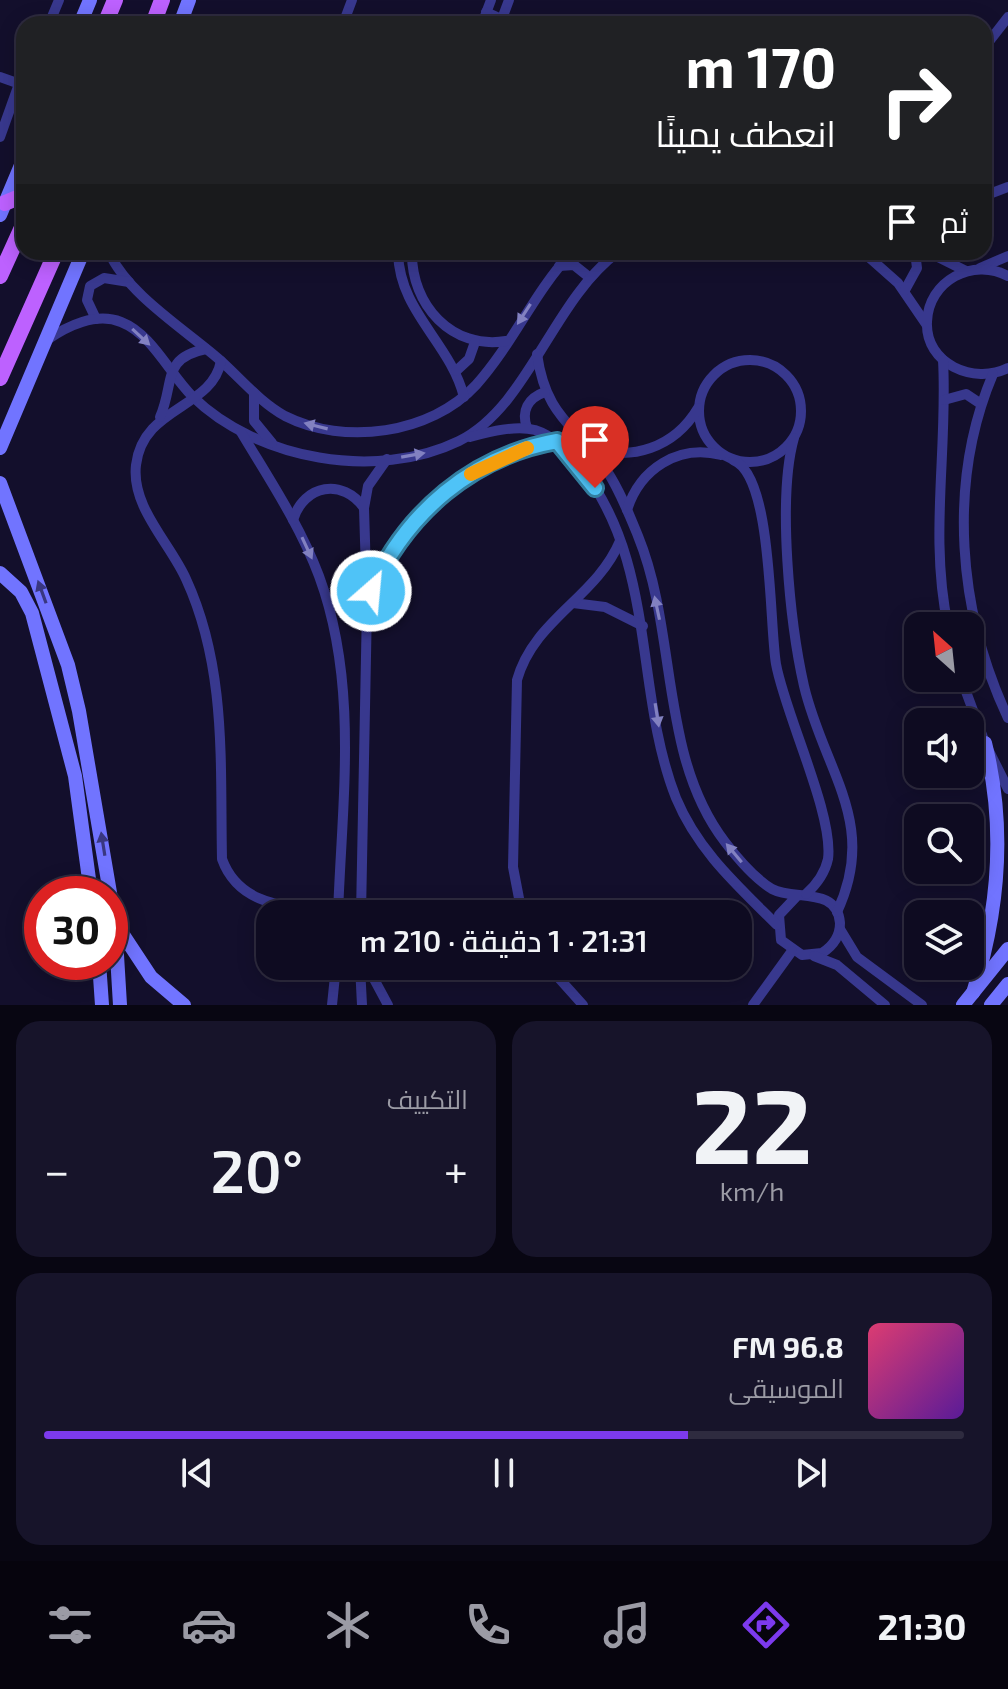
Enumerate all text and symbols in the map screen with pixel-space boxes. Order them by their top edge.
text: 170 m [685,32,836,99]
icon: right [864,48,968,152]
text: انعطف يمينًا [655,111,836,154]
icon: arrive [880,200,924,244]
text: ثم [940,203,968,239]
one-way arrow [517,303,532,324]
one-way arrow [131,327,150,345]
pin [561,406,629,488]
icon: arrive [573,418,617,462]
one-way arrow [303,419,328,432]
one-way arrow [401,448,426,460]
one-way arrow [300,537,313,560]
position arrow [329,549,413,633]
one-way arrow [35,580,48,604]
one-way arrow [650,595,663,620]
north arrow [904,612,984,692]
map controls [904,612,984,980]
one-way arrow [651,703,664,728]
button: sound [904,708,984,788]
button: search [904,804,984,884]
one-way arrow [96,831,109,856]
one-way arrow [726,843,743,863]
speed limit sign: 30 [24,876,128,980]
button: layers [904,900,984,980]
text: 21:31 · 1 دقيقة · 210 m [360,922,648,958]
text: 22 [692,1060,812,1185]
text: التكييف [386,1083,468,1114]
text: 20° [210,1133,303,1205]
text: − [44,1143,70,1196]
text: + [444,1143,468,1196]
text: km/h [720,1175,784,1206]
text: 96.8 FM [732,1328,844,1364]
text: الموسيقى [729,1372,844,1403]
icon: previous [175,1451,219,1495]
icon: pause [482,1451,526,1495]
icon: next [789,1451,833,1495]
icon: filters [42,1597,98,1653]
icon: car [181,1597,237,1653]
icon: climate [320,1597,376,1653]
icon: phone [460,1597,516,1653]
icon: music [599,1597,655,1653]
icon: directions [738,1597,794,1653]
text: 21:30 [878,1604,966,1647]

